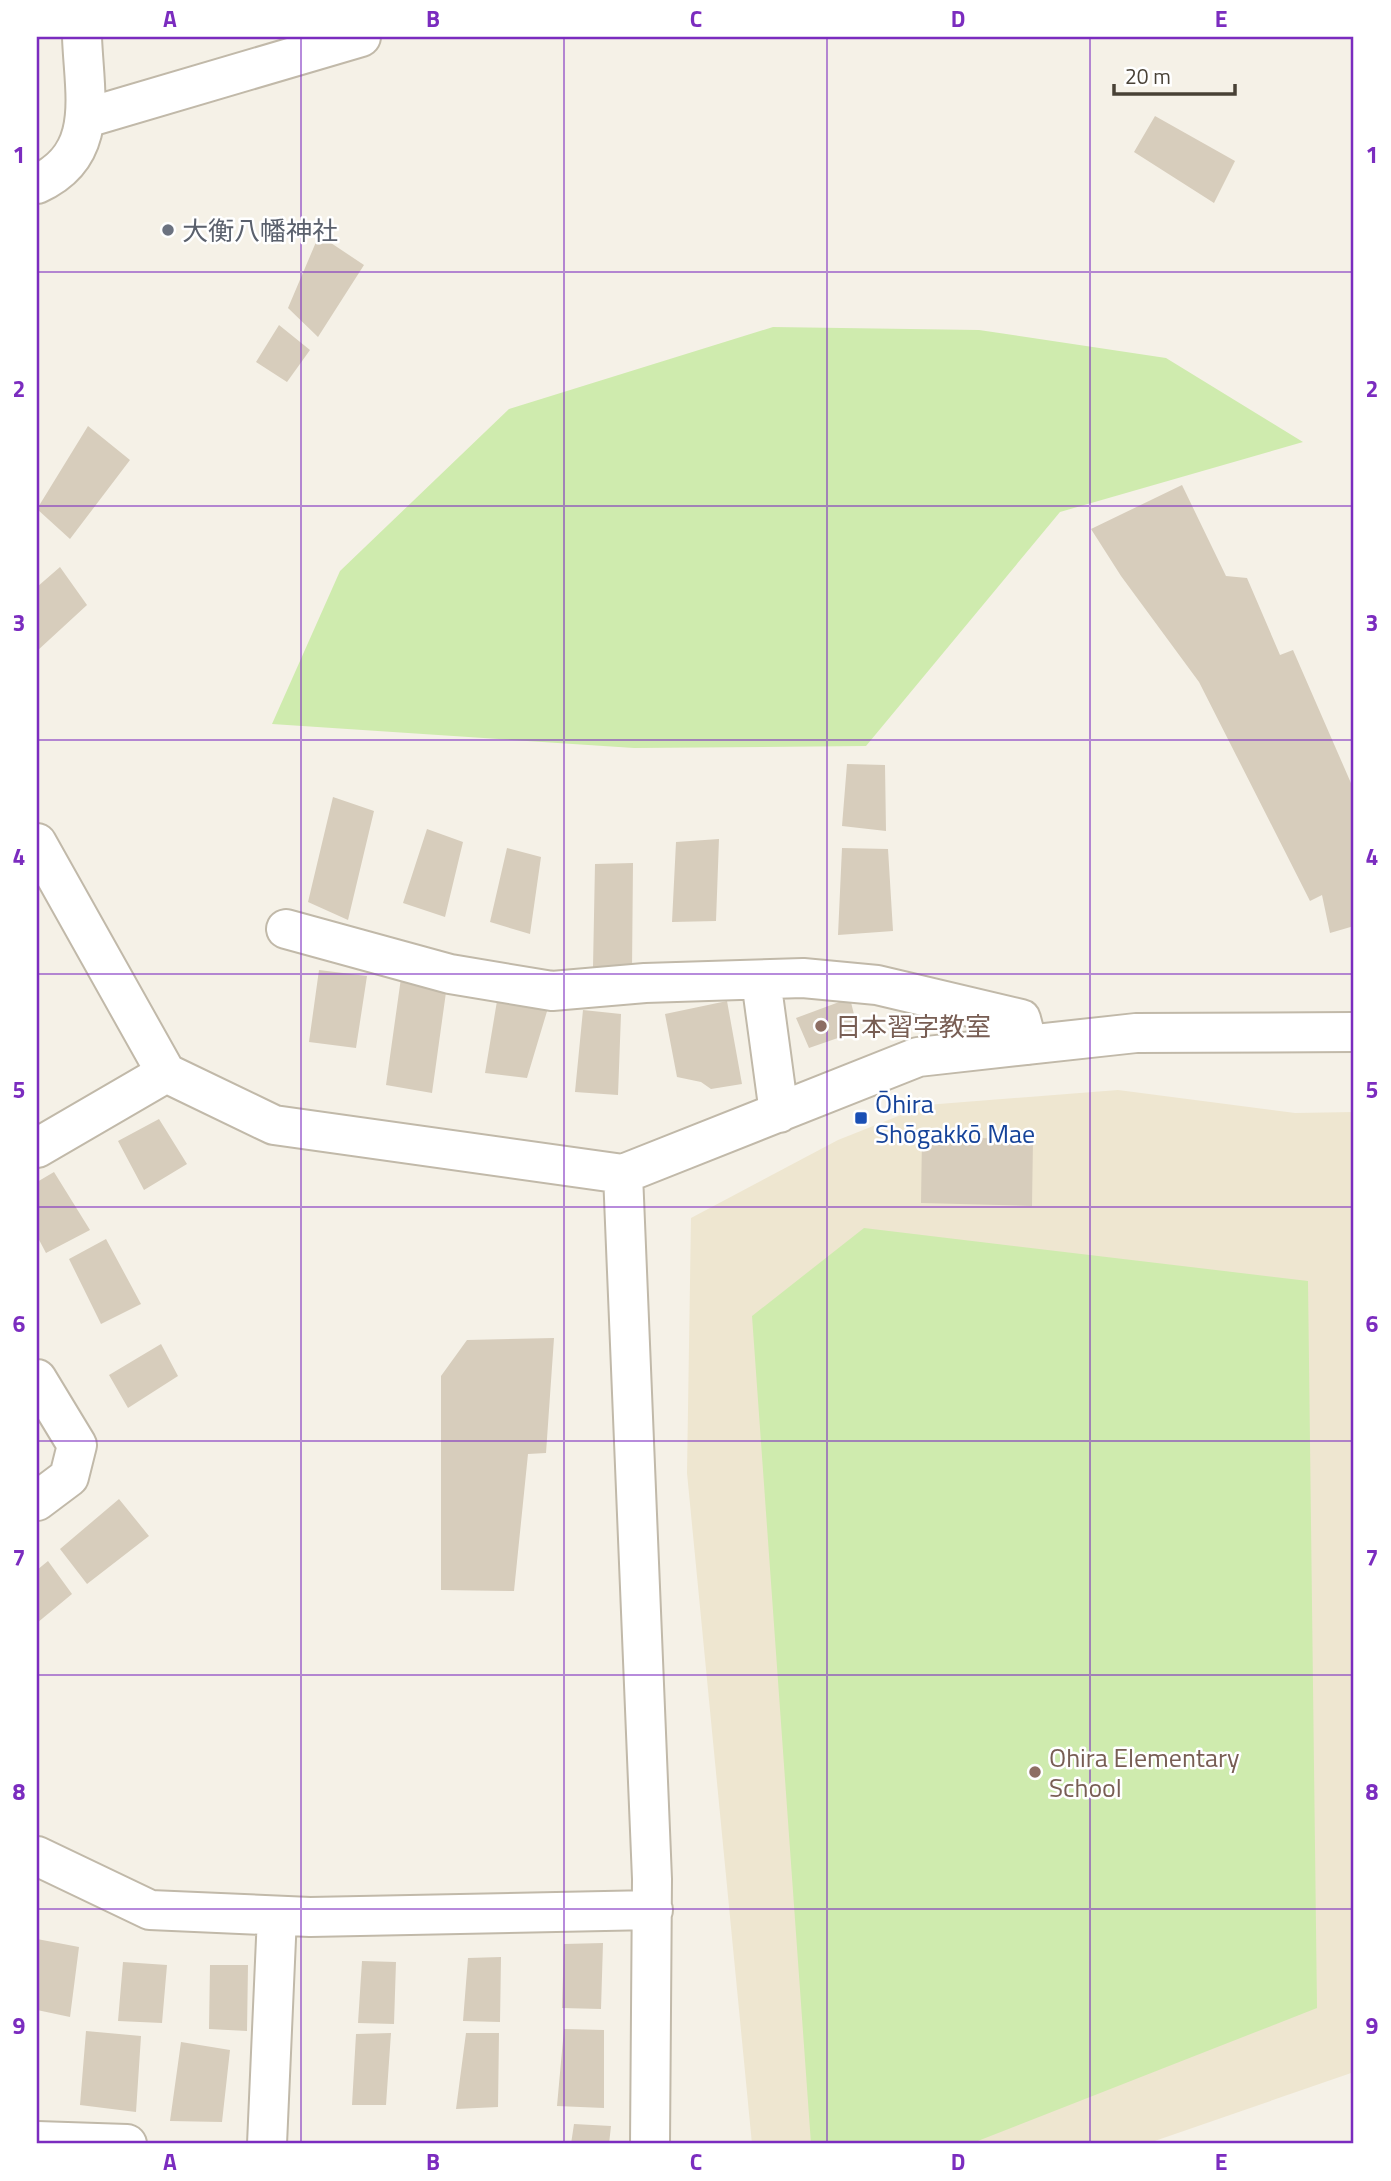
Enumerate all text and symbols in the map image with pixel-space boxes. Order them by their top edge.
text: A [163,1,177,36]
text: B [426,1,440,36]
text: C [690,1,702,36]
text: D [951,1,965,36]
text: E [1215,1,1227,36]
scale bar [1114,52,1235,96]
text: 20 m [1125,60,1171,92]
text: 1 [13,137,25,172]
text: 1 [1366,137,1378,172]
place label: 大衡八幡神社 [182,211,338,250]
marker: 大衡八幡神社 [160,222,176,238]
text: 2 [13,371,25,406]
text: 2 [1366,371,1378,406]
text: 3 [13,605,25,640]
text: 3 [1366,605,1378,640]
text: 4 [13,839,25,874]
text: 4 [1366,839,1378,874]
place label: 日本習字教室 [835,1007,991,1046]
marker: 日本習字教室 [813,1018,829,1034]
text: 5 [13,1072,25,1107]
text: 5 [1366,1072,1378,1107]
place label: Ōhira Shōgakkō Mae [875,1084,1035,1153]
marker: Ōhira Shōgakkō Mae [853,1110,869,1126]
text: 6 [13,1306,26,1341]
text: 6 [1366,1306,1379,1341]
text: 7 [13,1540,25,1575]
text: 7 [1366,1540,1378,1575]
place label: Ohira Elementary School [1049,1738,1240,1807]
marker: Ohira Elementary School [1027,1764,1043,1780]
text: 8 [13,1774,26,1809]
text: 8 [1366,1774,1379,1809]
text: 9 [13,2008,26,2043]
text: 9 [1366,2008,1379,2043]
text: A [163,2144,177,2179]
text: B [426,2144,440,2179]
text: C [690,2144,702,2179]
text: D [951,2144,965,2179]
text: E [1215,2144,1227,2179]

